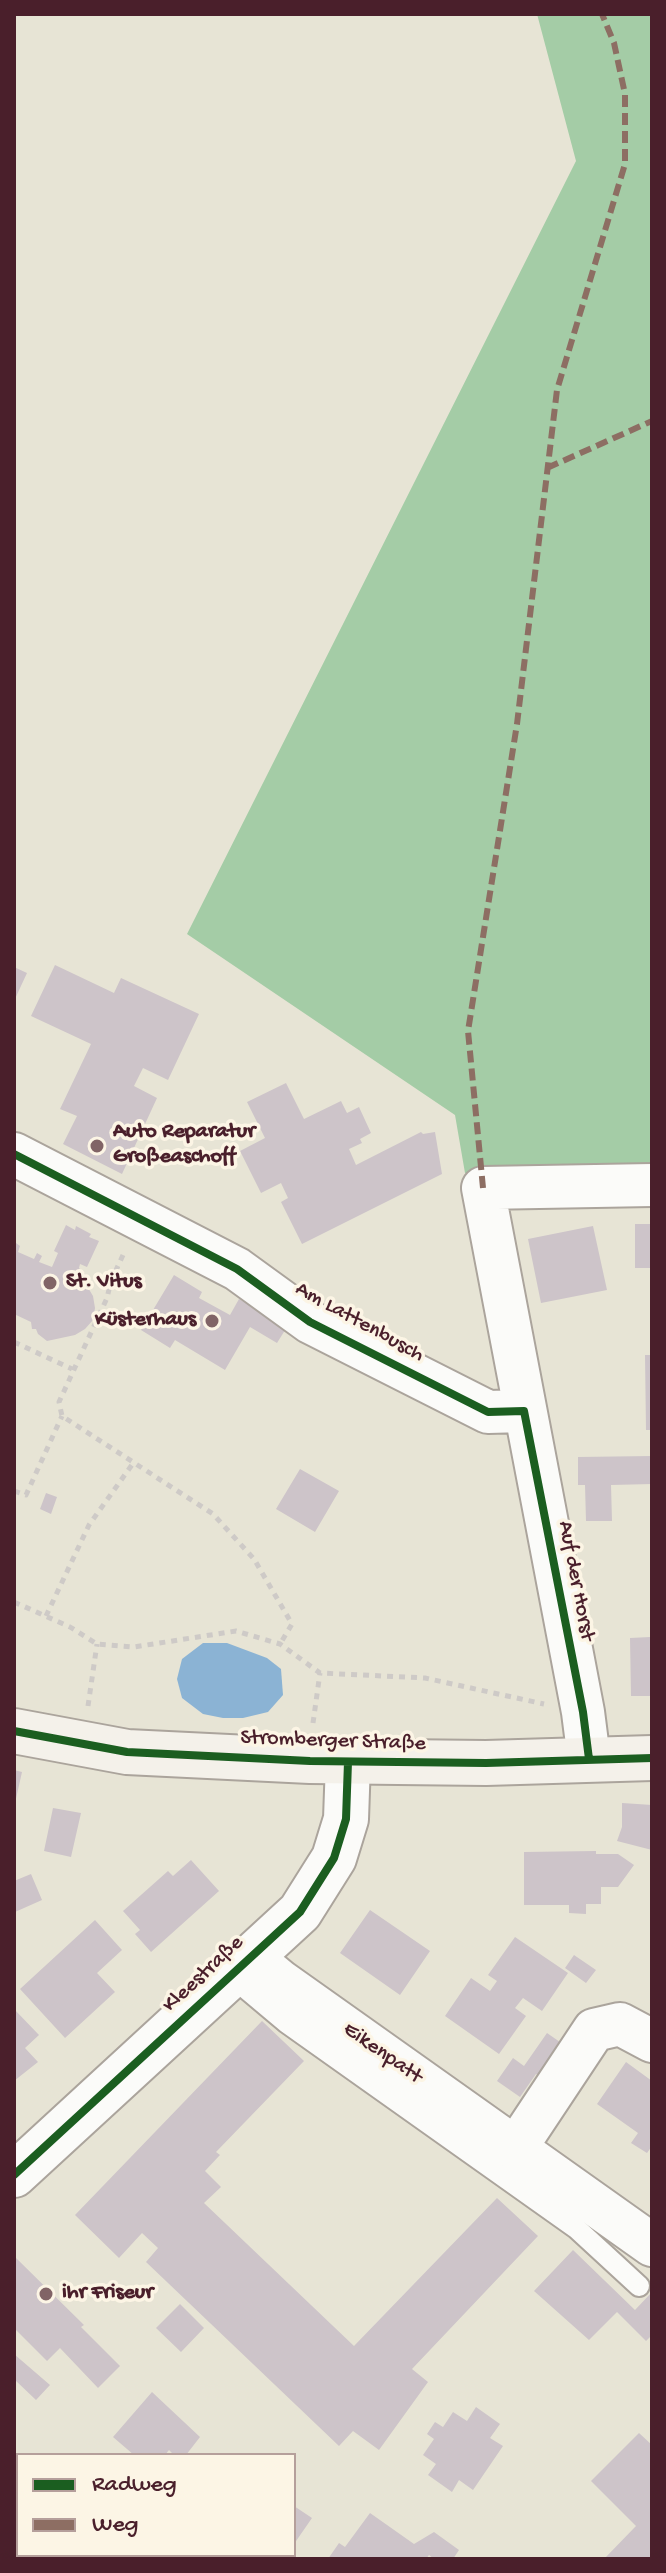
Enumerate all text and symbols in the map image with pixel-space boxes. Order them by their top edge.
place label: Auto Reparatur Großeaschoff [113,1120,255,1172]
marker: Auto Reparatur Großeaschoff [88,1137,106,1155]
place label: St. Vitus [66,1270,142,1296]
marker: St. Vitus [41,1274,59,1292]
street label: Am Lattenbusch [290,1277,428,1369]
place label: Küsterhaus [95,1308,196,1334]
marker: Küsterhaus [203,1312,221,1330]
street label: Auf der Horst [550,1519,600,1643]
street label: Stromberger Straße [240,1726,426,1758]
street label: Kleestraße [158,1931,250,2019]
street label: Eikenpatt [337,2017,427,2091]
place label: ihr Friseur [62,2281,153,2307]
marker: ihr Friseur [37,2285,55,2303]
legend [16,2453,296,2557]
text: Radweg [92,2471,177,2500]
text: Weg [92,2511,138,2540]

